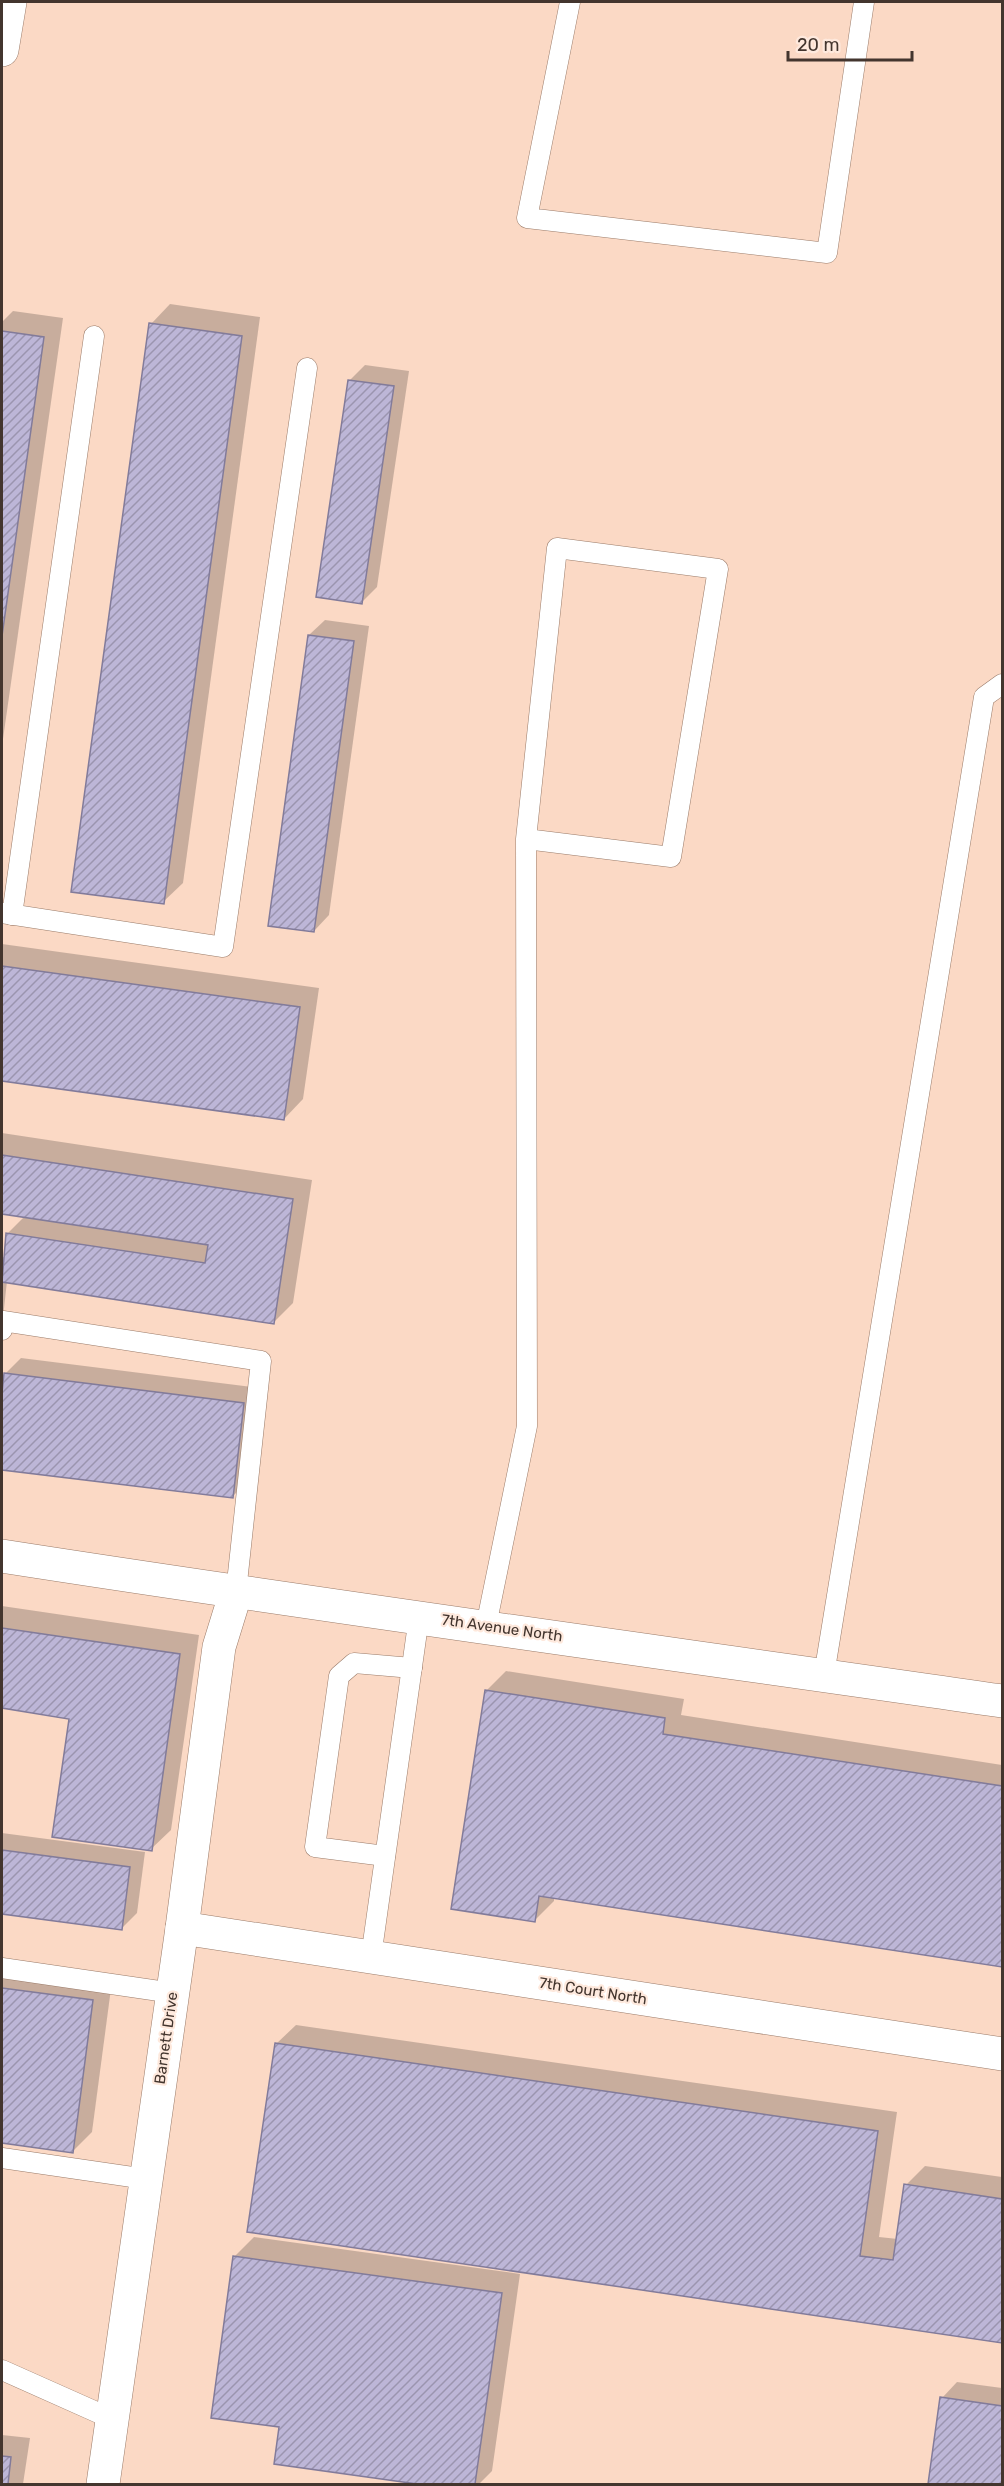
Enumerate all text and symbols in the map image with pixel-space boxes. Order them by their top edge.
scale bar [788,24,912,62]
text: 20 m [797,34,839,56]
street label: 7th Avenue North [440,1611,564,1645]
street label: 7th Court North [538,1974,648,2008]
street label: Barnett Drive [151,1991,181,2085]

